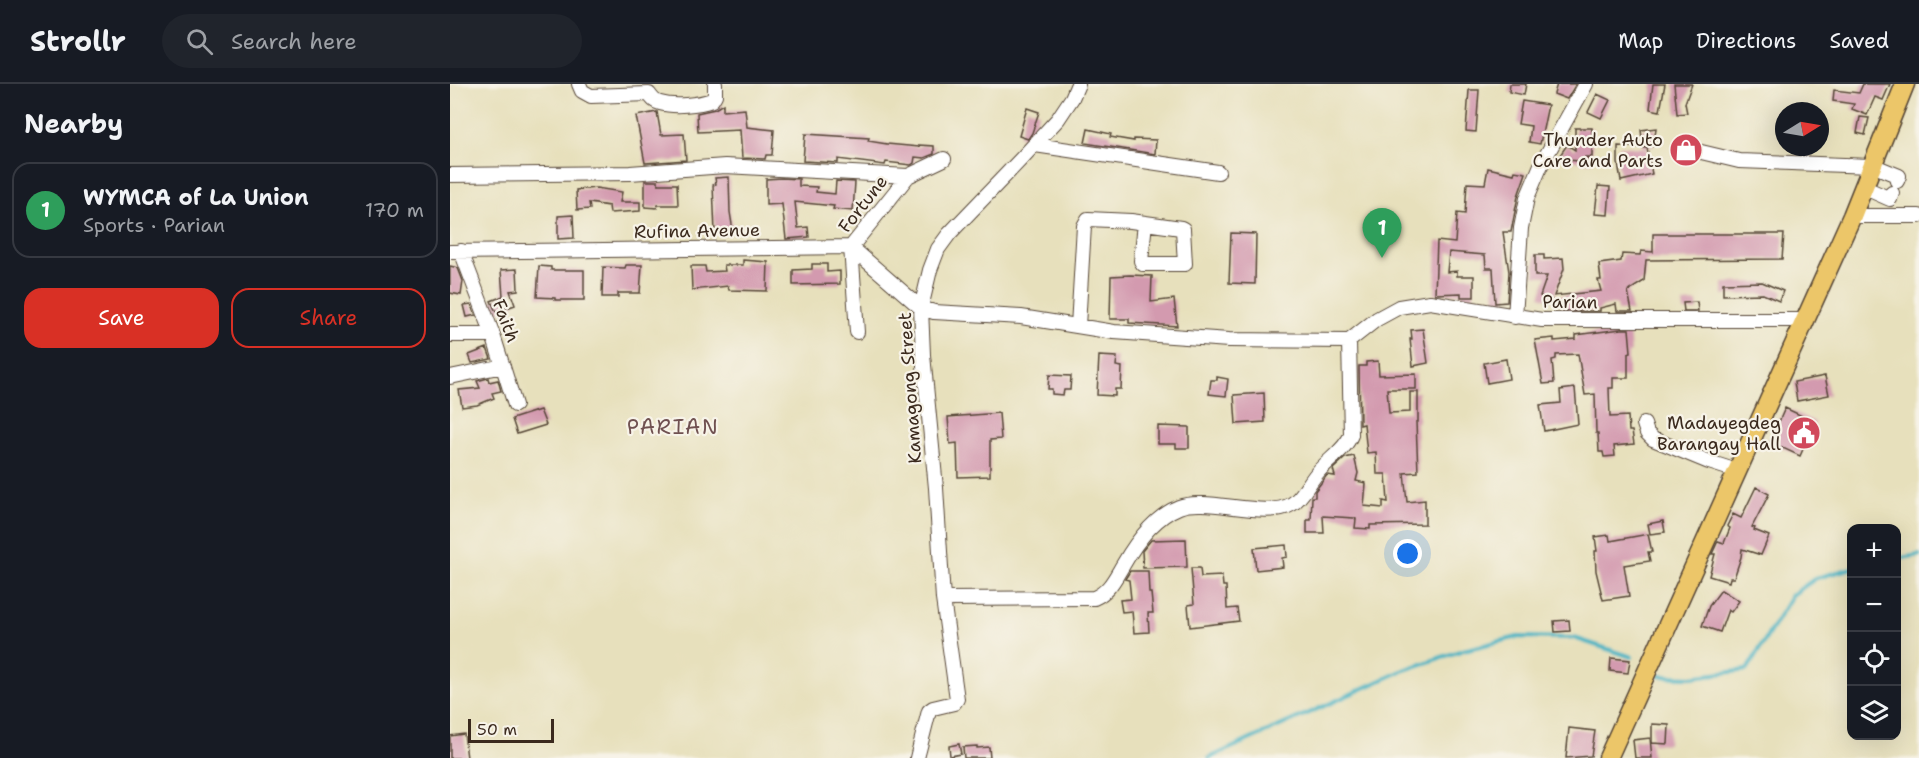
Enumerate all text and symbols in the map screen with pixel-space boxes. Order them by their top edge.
search box [162,14,582,68]
text: Strollr [30,22,126,60]
icon: search [183,25,216,58]
text: Search here [231,27,357,56]
text: Map [1618,27,1663,55]
text: Directions [1696,27,1796,55]
text: Saved [1829,27,1889,55]
north arrow [1775,102,1829,156]
text: Nearby [24,106,123,141]
place label: Thunder Auto Care and Parts [1533,128,1663,173]
shop icon: Thunder Auto Care and Parts [1668,132,1704,168]
street label: Fortune [833,170,893,238]
text: WYMCA of La Union [83,183,309,212]
text: 1 [41,197,50,223]
text: 170 m [365,197,424,223]
pin: 1 [1362,208,1402,258]
text: Sports · Parian [83,212,225,238]
street label: Rufina Avenue [634,218,760,244]
button: Save [24,288,219,348]
button: Share [231,288,426,348]
street label: Parian [1542,290,1598,314]
street label: Faith [487,296,525,346]
street label: Kamagong Street [893,311,927,464]
place label: Madayegdeg Barangay Hall [1657,411,1782,456]
district label: PARIAN [627,413,719,441]
public building icon: Madayegdeg Barangay Hall [1786,415,1822,451]
map controls [1847,524,1901,740]
button: + [1847,524,1901,578]
your location [1393,539,1422,568]
button: − [1847,578,1901,632]
button: locate [1847,632,1901,686]
button: layers [1847,686,1901,740]
scale bar [468,716,554,744]
text: 50 m [477,719,517,740]

